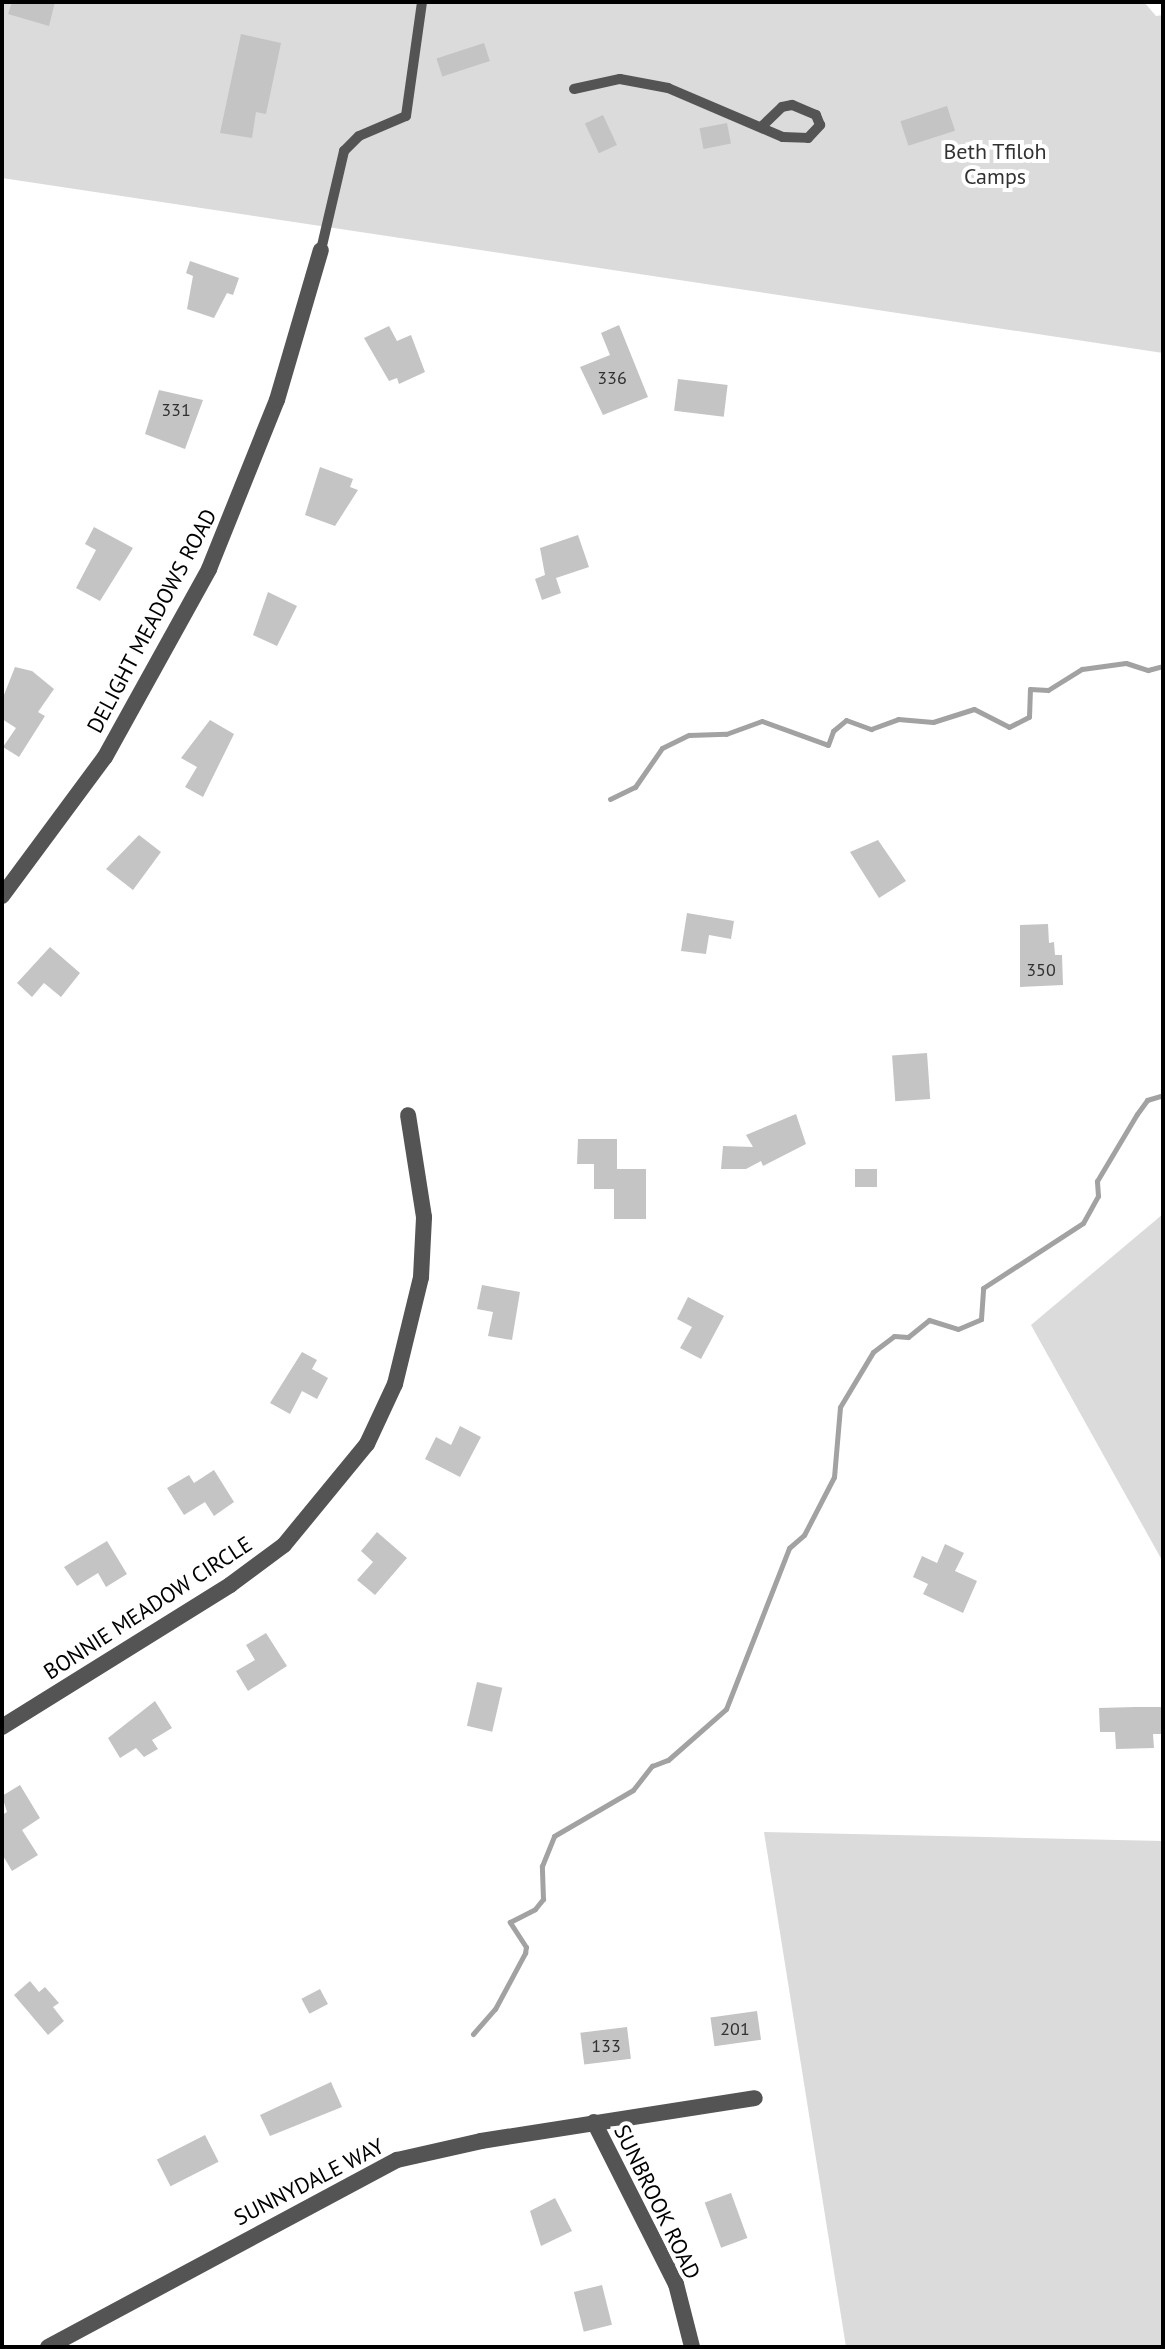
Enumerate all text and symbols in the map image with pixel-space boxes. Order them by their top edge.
park label: Beth Tfiloh Camps [943,138,1047,190]
house number: 336 [597,367,627,389]
house number: 331 [161,399,191,421]
street label: DELIGHT MEADOWS ROAD [81,504,223,738]
house number: 350 [1026,959,1056,981]
street label: BONNIE MEADOW CIRCLE [39,1531,257,1685]
house number: 201 [720,2018,750,2040]
house number: 133 [591,2035,621,2057]
street label: SUNBROOK ROAD [608,2120,706,2284]
street label: SUNNYDALE WAY [230,2133,388,2231]

